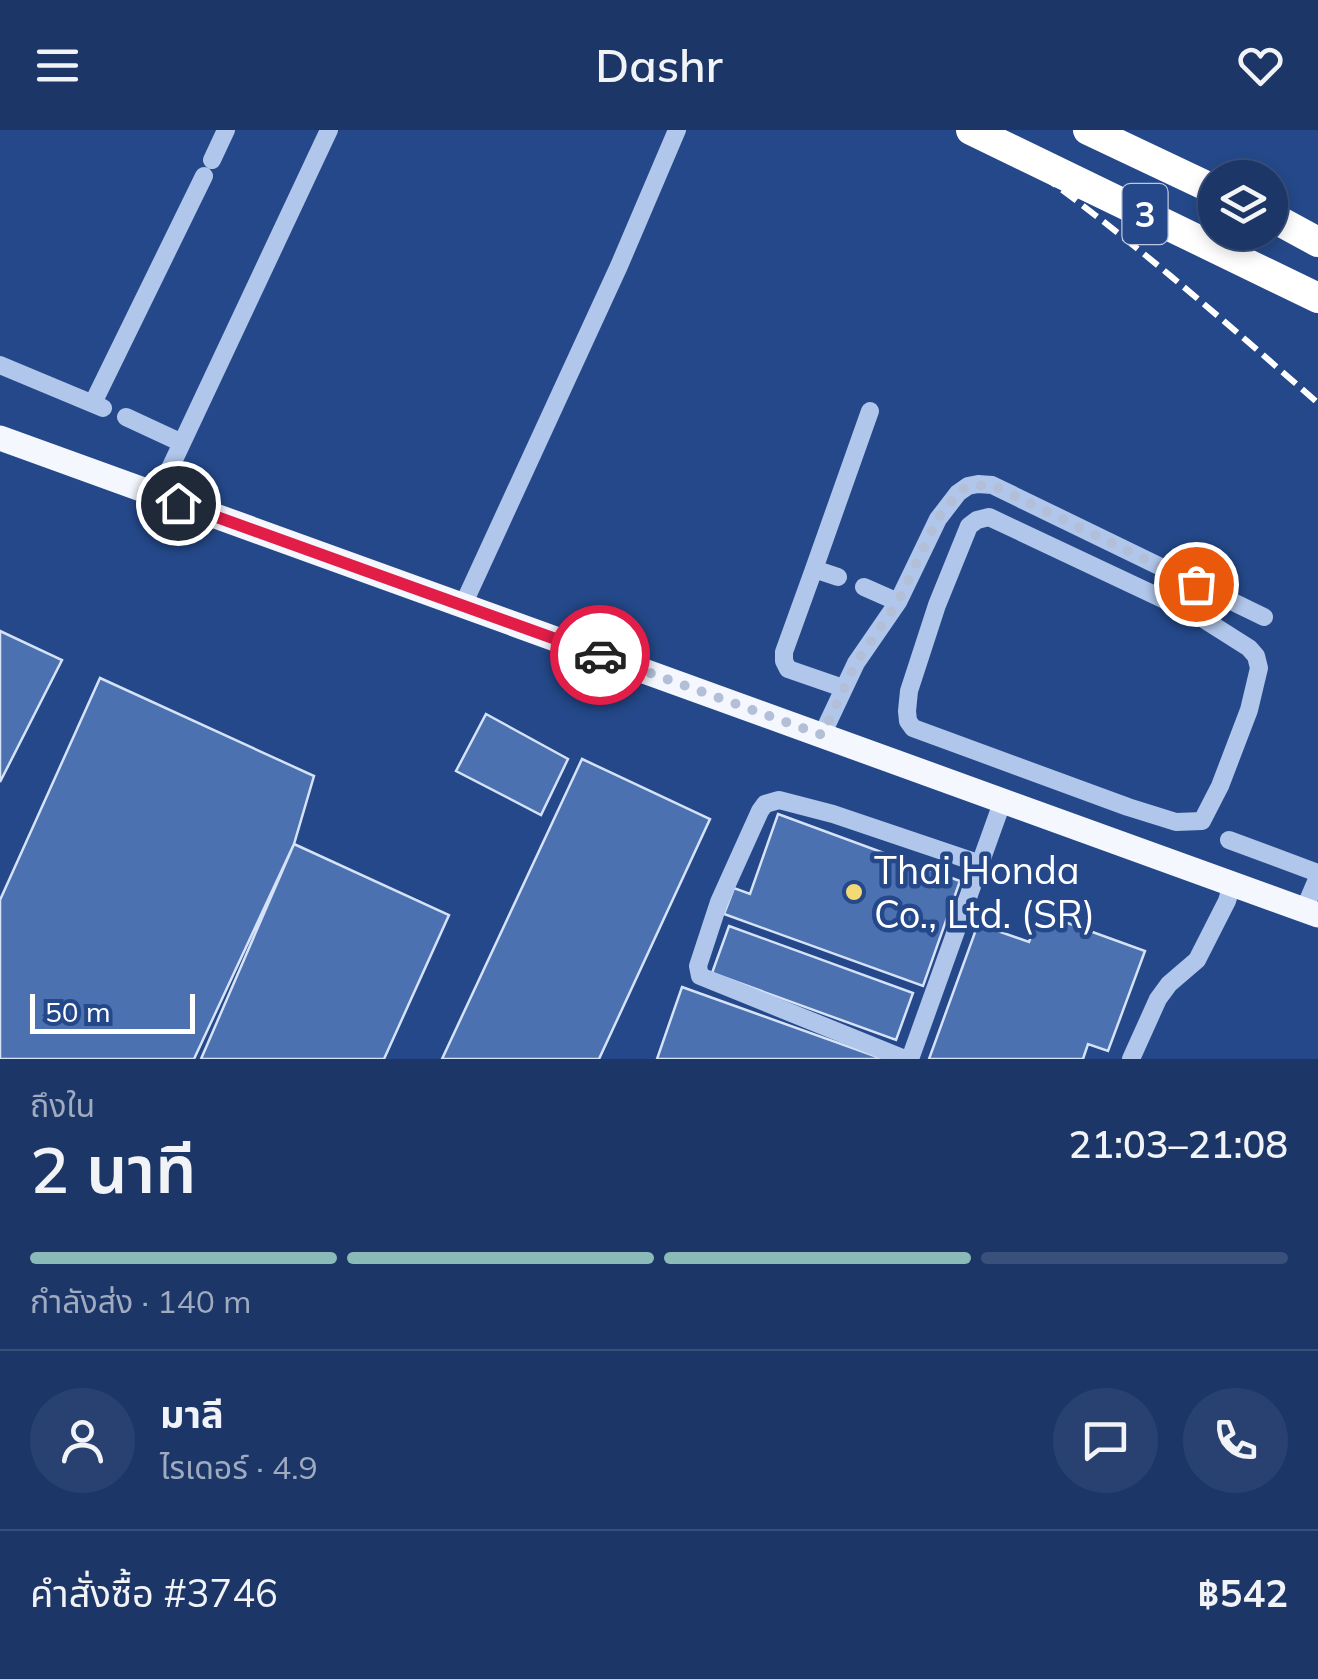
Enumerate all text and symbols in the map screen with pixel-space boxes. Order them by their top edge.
text: Dashr [595,37,723,93]
icon: menu [30,38,85,93]
icon: heart [1233,38,1288,93]
map controls [1198,160,1288,250]
button: layers [1198,160,1288,250]
road number: 3 [1122,184,1168,244]
pin [136,461,221,546]
icon: home [151,476,206,531]
pin [1154,542,1239,627]
icon: bag [1169,557,1224,612]
courier [550,605,650,705]
icon: car [573,628,628,683]
place label: Thai Honda Co., Ltd. (SR) [874,846,1095,938]
marker: Thai Honda Co., Ltd. (SR) [843,881,865,903]
scale bar [30,989,195,1034]
text: 50 m [45,994,111,1029]
text: ถึงใน [30,1085,95,1125]
text: 21:03–21:08 [1068,1120,1288,1168]
text: 2 นาที [30,1128,196,1209]
text: กำลังส่ง · 140 m [30,1281,251,1321]
button: person [30,1388,135,1493]
button: chat [1053,1388,1158,1493]
button: phone [1183,1388,1288,1493]
text: มาลี [160,1390,224,1438]
text: ไรเดอร์ · 4.9 [160,1447,318,1487]
text: คำสั่งซื้อ #3746 [30,1569,278,1617]
text: ฿542 [1198,1569,1288,1617]

